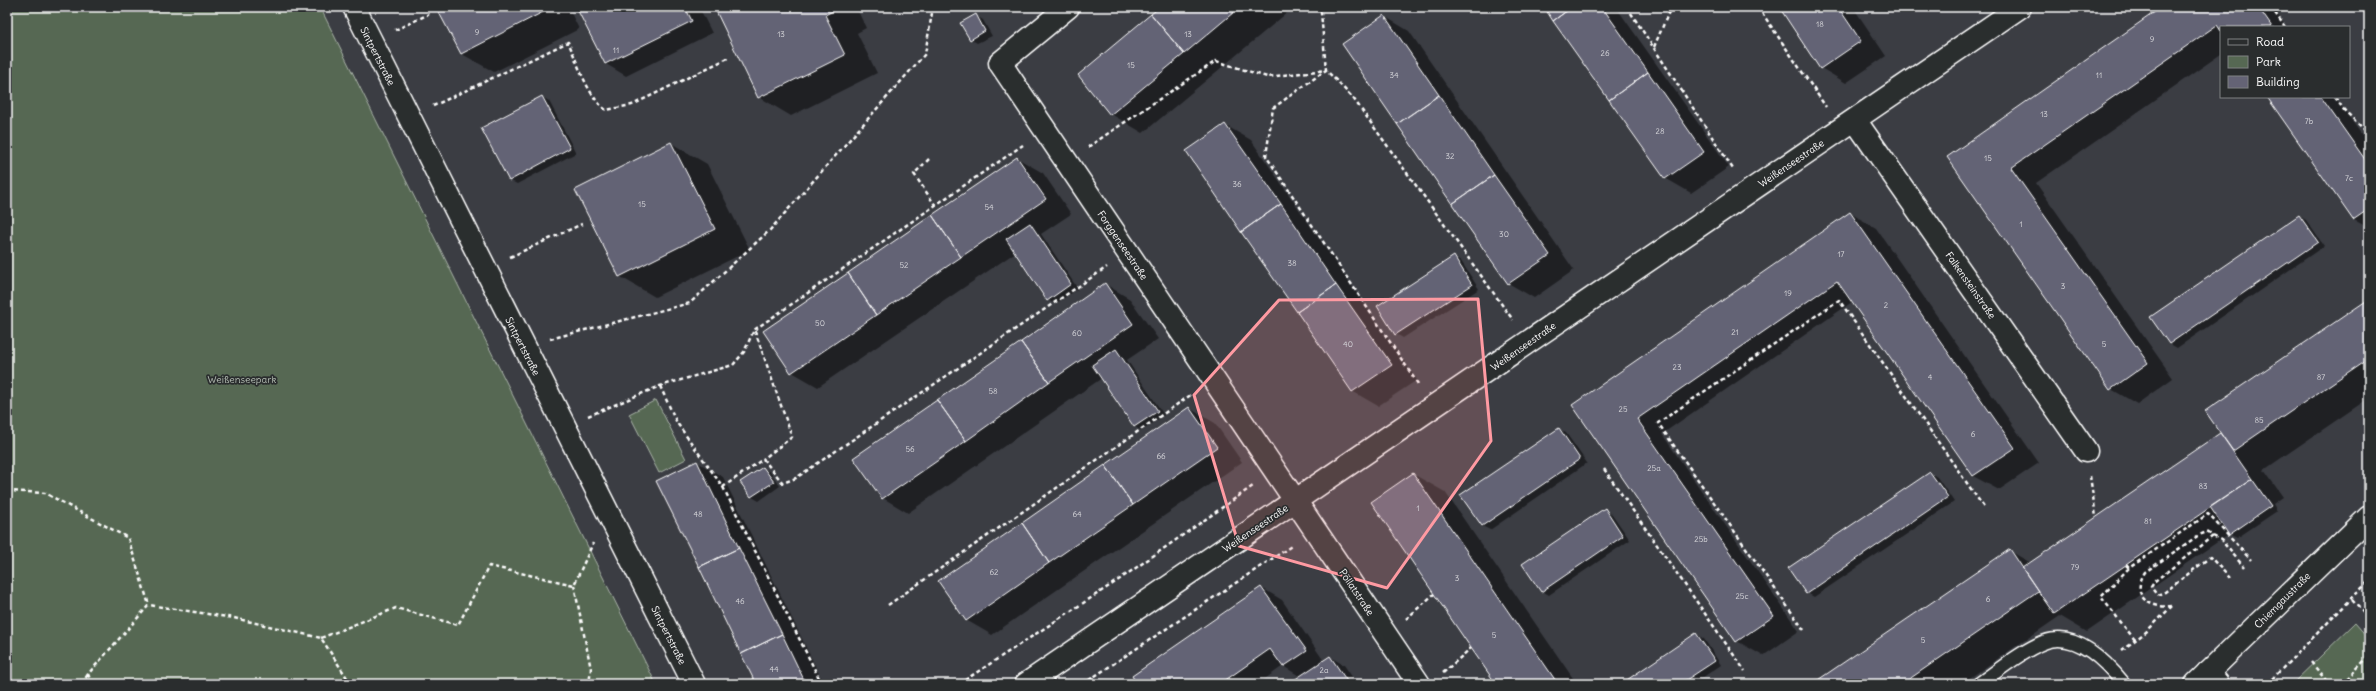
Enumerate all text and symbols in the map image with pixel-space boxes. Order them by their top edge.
house number: 18 [1816,19,1824,29]
street label: Sintpertstraße [357,25,398,88]
legend [2220,26,2350,98]
house number: 9 [475,27,480,37]
house number: 13 [777,29,785,39]
house number: 13 [1184,29,1192,39]
house number: 9 [2150,34,2155,44]
text: Road [2256,34,2284,49]
house number: 11 [613,45,619,55]
house number: 26 [1601,48,1610,58]
text: Park [2256,54,2281,69]
house number: 15 [1127,60,1135,70]
house number: 34 [1389,70,1399,80]
house number: 11 [2096,70,2102,80]
text: Building [2256,74,2300,89]
house number: 13 [2040,109,2048,119]
house number: 7b [2305,116,2314,126]
house number: 28 [1656,126,1665,136]
street label: Weißenseestraße [1756,137,1827,190]
house number: 32 [1446,151,1455,161]
house number: 15 [1984,153,1992,163]
house number: 7c [2345,173,2353,183]
house number: 36 [1232,179,1242,189]
house number: 15 [638,199,646,209]
house number: 54 [984,202,994,212]
street label: Forggenseestraße [1095,208,1151,282]
house number: 1 [2019,219,2023,229]
house number: 30 [1499,229,1509,239]
house number: 17 [1837,249,1845,259]
street label: Falkensteinstraße [1943,249,1999,321]
house number: 38 [1287,258,1297,268]
house number: 52 [900,260,909,270]
house number: 3 [2061,281,2066,291]
house number: 19 [1784,288,1792,298]
house number: 2 [1884,300,1889,310]
street label: Sintpertstraße [502,315,543,378]
house number: 50 [815,318,825,328]
street label: Weißenseestraße [1488,319,1558,374]
house number: 21 [1731,327,1739,337]
house number: 60 [1072,328,1082,338]
house number: 40 [1343,339,1353,349]
house number: 5 [2102,339,2107,349]
house number: 23 [1673,362,1682,372]
house number: 4 [1928,372,1933,382]
house number: 87 [2317,372,2325,382]
park label: Weißenseepark [208,373,276,386]
house number: 58 [988,386,998,396]
house number: 25 [1619,404,1628,414]
house number: 85 [2254,415,2264,425]
house number: 6 [1971,429,1976,439]
house number: 56 [905,444,915,454]
house number: 66 [1156,451,1166,461]
house number: 25a [1647,463,1661,473]
house number: 83 [2198,481,2208,491]
street label: Weißenseestraße [1220,502,1291,555]
house number: 1 [1416,503,1420,513]
house number: 48 [693,509,703,519]
house number: 64 [1072,509,1082,519]
house number: 81 [2144,516,2152,526]
house number: 25b [1694,534,1708,544]
house number: 79 [2071,562,2080,572]
house number: 62 [990,567,999,577]
street label: Pöllatstraße [1336,567,1377,618]
street label: Chiemgaustraße [2252,570,2313,631]
house number: 3 [1455,573,1460,583]
house number: 25c [1735,591,1749,601]
house number: 6 [1986,594,1991,604]
house number: 46 [735,596,745,606]
street label: Sintpertstraße [648,604,689,667]
house number: 5 [1492,630,1497,640]
house number: 5 [1921,635,1926,645]
house number: 44 [769,664,779,674]
house number: 2a [1320,665,1329,675]

